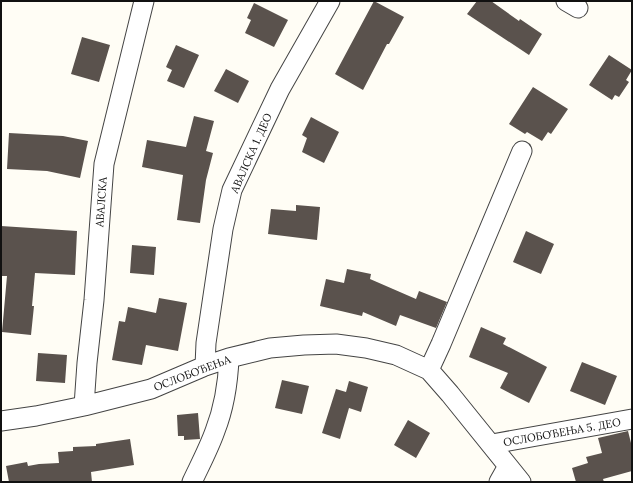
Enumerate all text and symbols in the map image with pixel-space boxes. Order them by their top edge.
street label: АВАЛСКА 1. ДЕО [227,111,275,196]
street label: АВАЛСКА [92,175,110,229]
street label: ОСЛОБОЂЕЊА [152,351,234,394]
street label: ОСЛОБОЂЕЊА 5. ДЕО [502,415,622,449]

